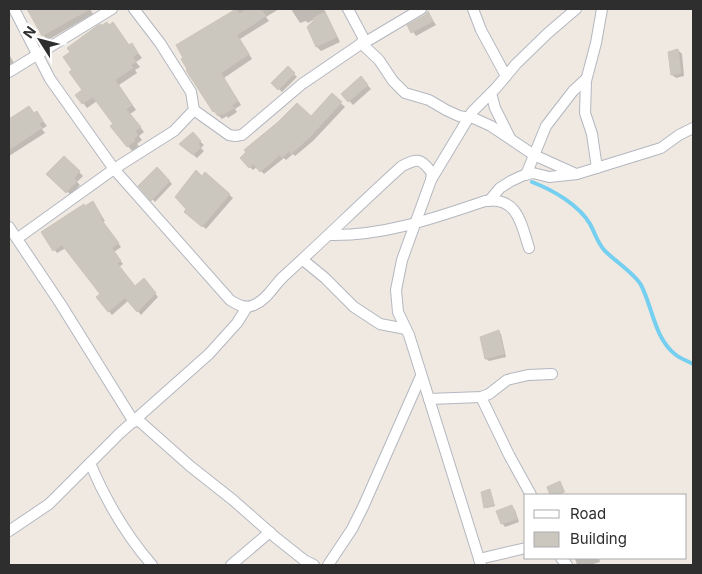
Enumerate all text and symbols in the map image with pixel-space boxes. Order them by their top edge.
north arrow [15,15,65,65]
text: N [19,23,39,41]
legend [524,494,687,559]
text: Road [570,504,606,523]
text: Building [570,529,627,548]

